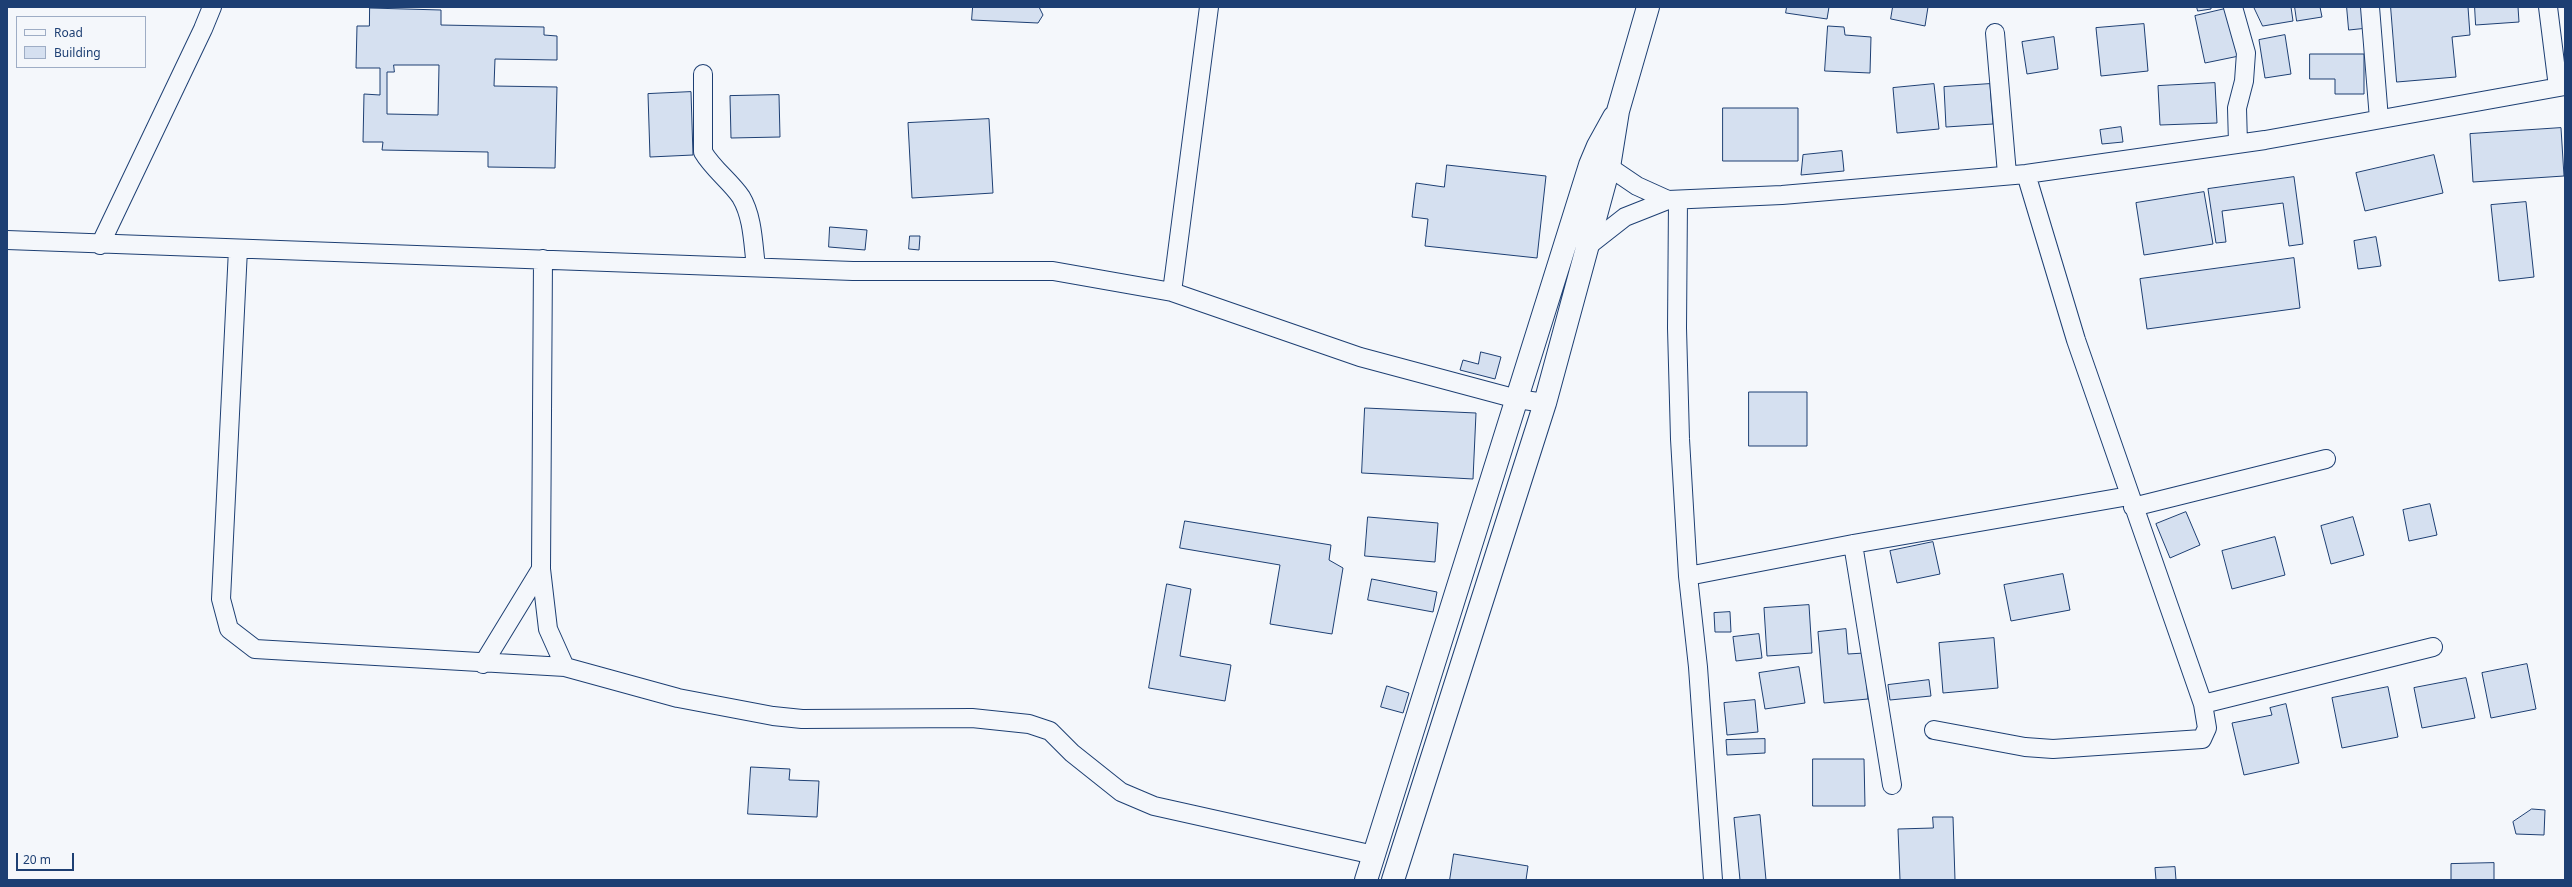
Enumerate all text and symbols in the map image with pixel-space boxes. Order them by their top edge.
legend [16,16,146,68]
text: Road [54,24,83,41]
text: Building [54,44,101,61]
scale bar [18,845,76,871]
text: 20 m [23,851,51,868]

